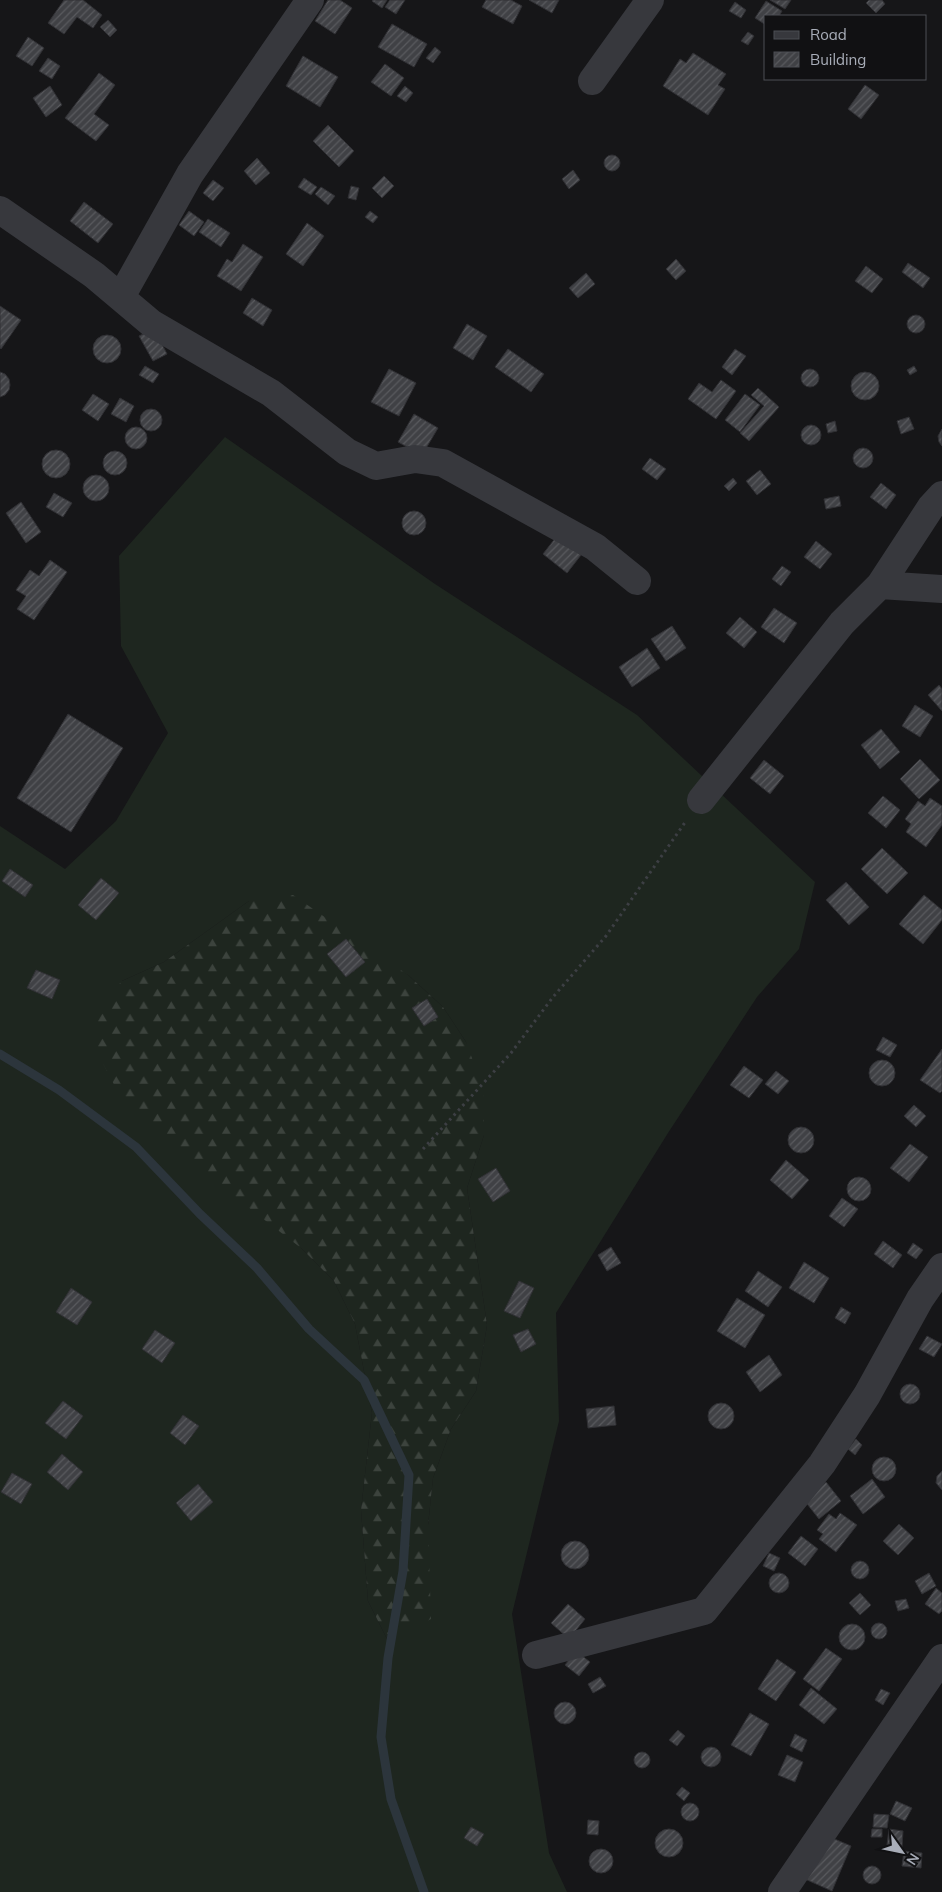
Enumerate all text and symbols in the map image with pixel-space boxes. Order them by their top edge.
legend [764,15,927,80]
text: Road [810,25,847,44]
text: Building [810,50,866,69]
north arrow [877,1827,927,1877]
text: N [902,1850,923,1868]

